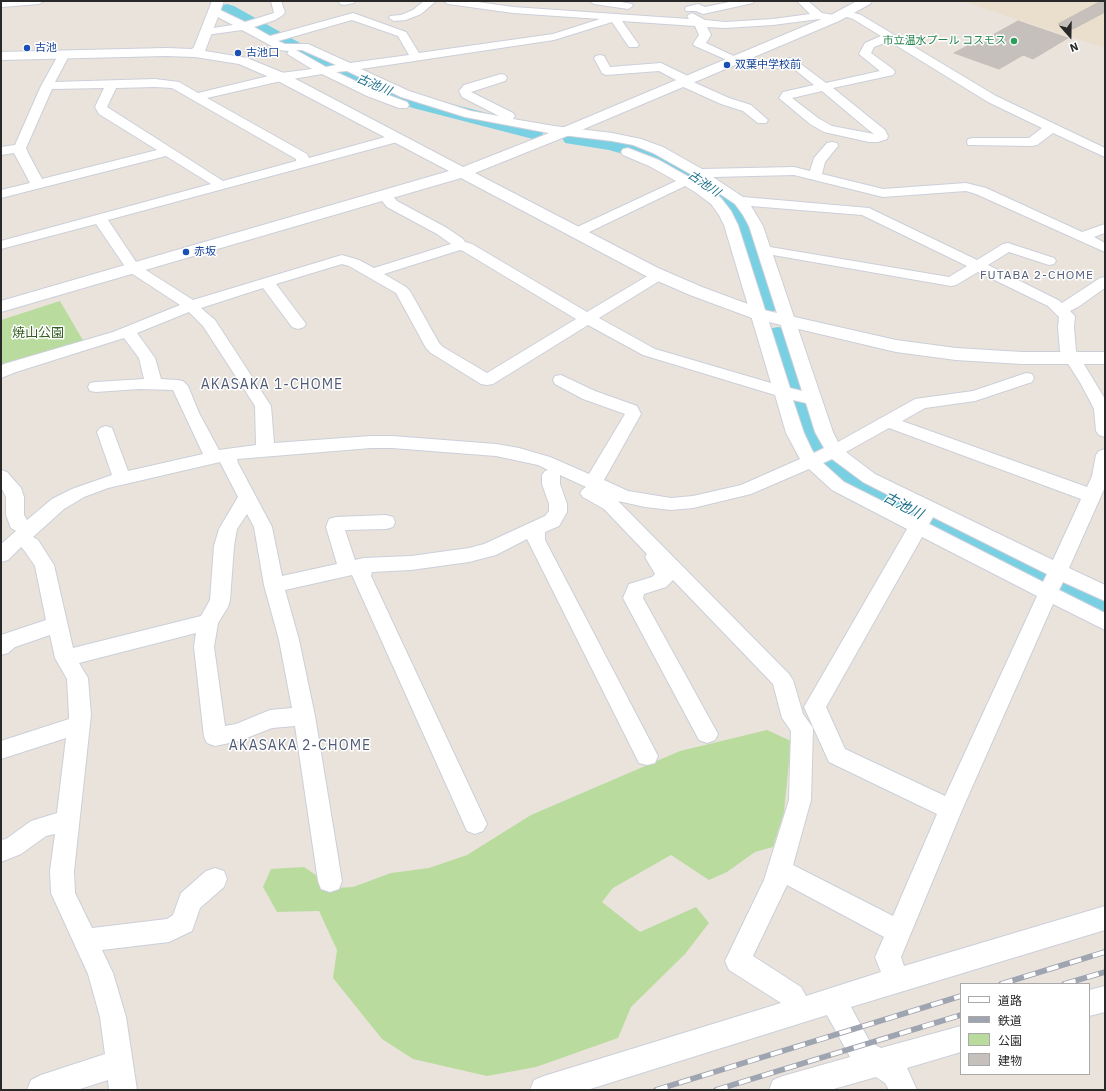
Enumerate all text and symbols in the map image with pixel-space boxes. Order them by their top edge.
north arrow [1050,16,1090,56]
place label: 市立温水プール コスモス [882,34,1006,48]
marker: 市立温水プール コスモス [1009,36,1019,46]
text: N [1068,39,1080,55]
place label: 古池 [35,41,57,55]
marker: 古池 [22,43,32,53]
place label: 古池口 [246,46,279,60]
marker: 古池口 [233,48,243,58]
place label: 双葉中学校前 [735,58,801,72]
marker: 双葉中学校前 [722,60,732,70]
water label: 古池川 [355,71,393,99]
water label: 古池川 [685,168,723,200]
place label: 赤坂 [194,245,216,259]
marker: 赤坂 [181,247,191,257]
district label: FUTABA 2-CHOME [980,269,1094,283]
park label: 焼山公園 [12,325,64,341]
district label: AKASAKA 1-CHOME [201,377,343,393]
water label: 古池川 [880,489,926,523]
district label: AKASAKA 2-CHOME [229,738,371,754]
legend [960,983,1090,1075]
text: 道路 [998,993,1022,1008]
text: 鉄道 [998,1013,1022,1028]
text: 公園 [998,1033,1022,1048]
text: 建物 [998,1053,1022,1068]

